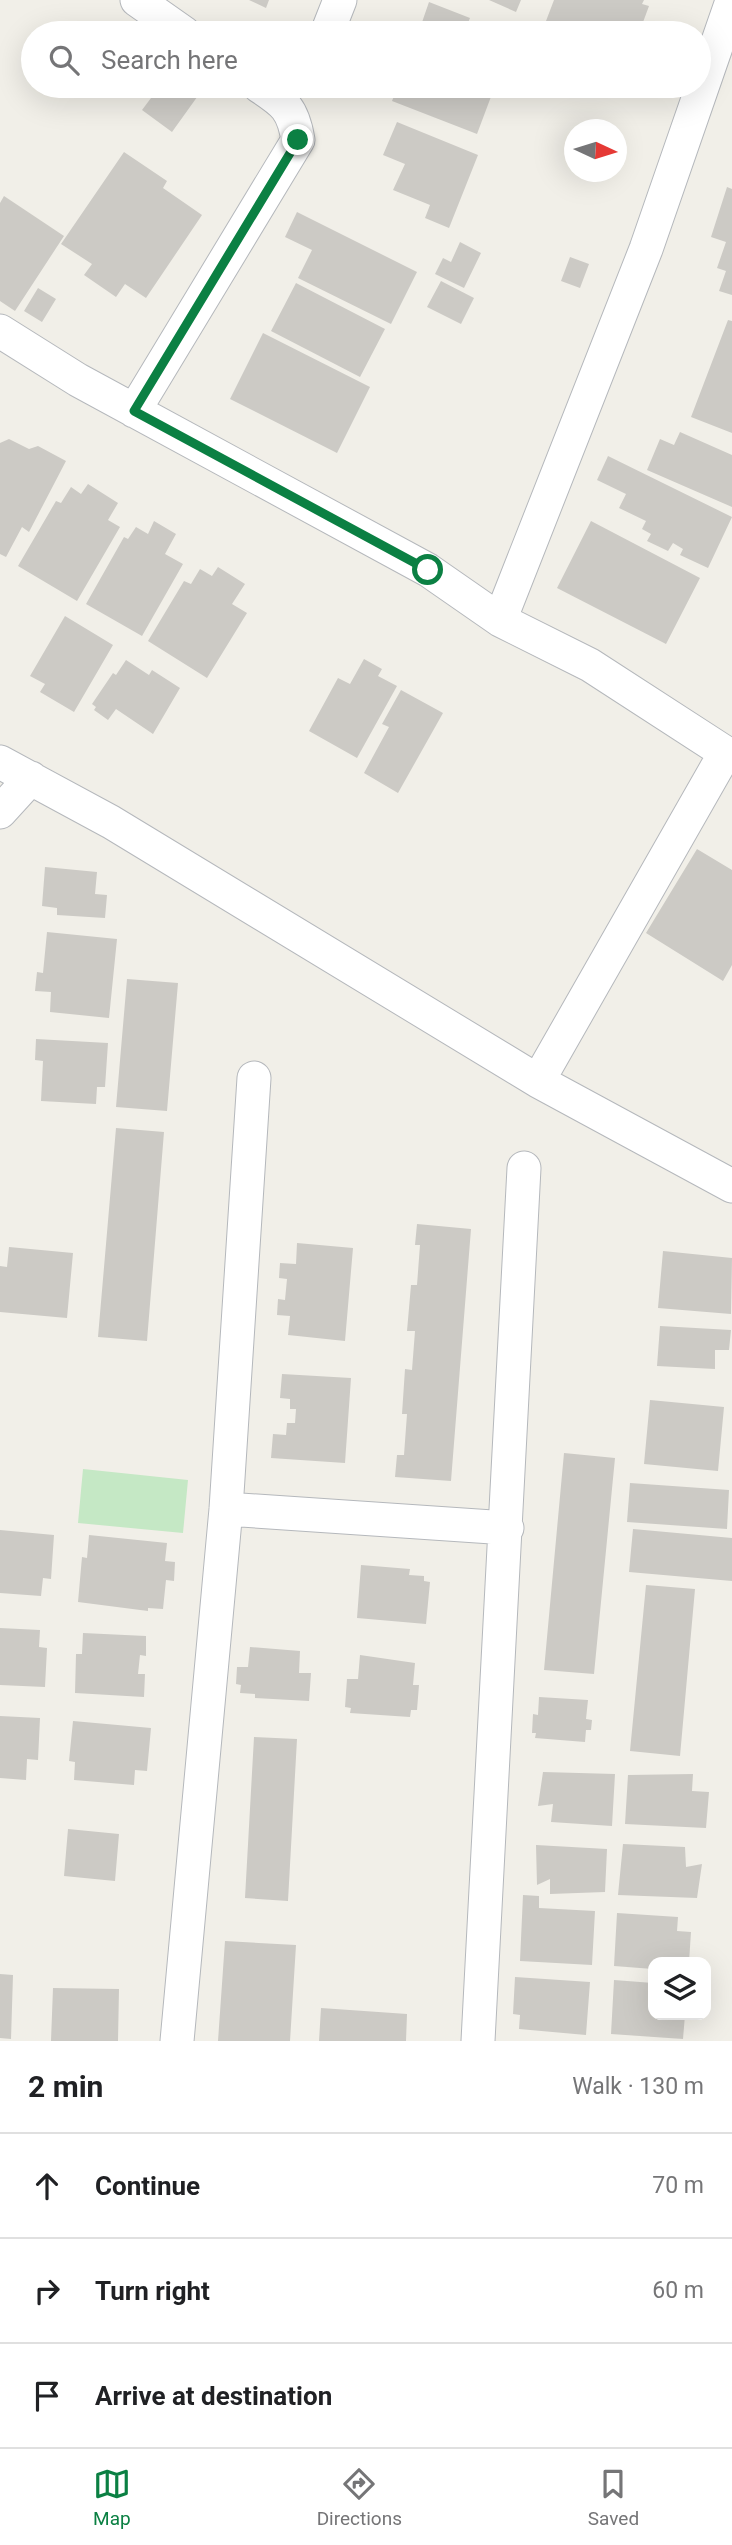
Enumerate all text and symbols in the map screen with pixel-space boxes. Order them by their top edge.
search box [21,21,711,98]
icon: search [45,41,83,79]
text: Search here [101,45,238,75]
north arrow [564,119,627,182]
route end [282,124,313,155]
route start [412,554,443,585]
map controls [648,1957,711,2020]
button: layers [648,1957,711,2020]
text: 2 min [28,2069,103,2104]
text: Walk · 130 m [572,2073,704,2100]
icon: ahead [28,2167,66,2205]
text: Continue [95,2171,200,2201]
text: 70 m [652,2172,704,2199]
icon: right [28,2272,66,2310]
text: Turn right [95,2276,210,2306]
text: 60 m [652,2277,704,2304]
icon: arrive [28,2377,66,2415]
text: Arrive at destination [95,2381,332,2411]
tab: Map [93,2465,131,2530]
tab: Directions [317,2465,402,2530]
tab: Saved [588,2465,639,2530]

